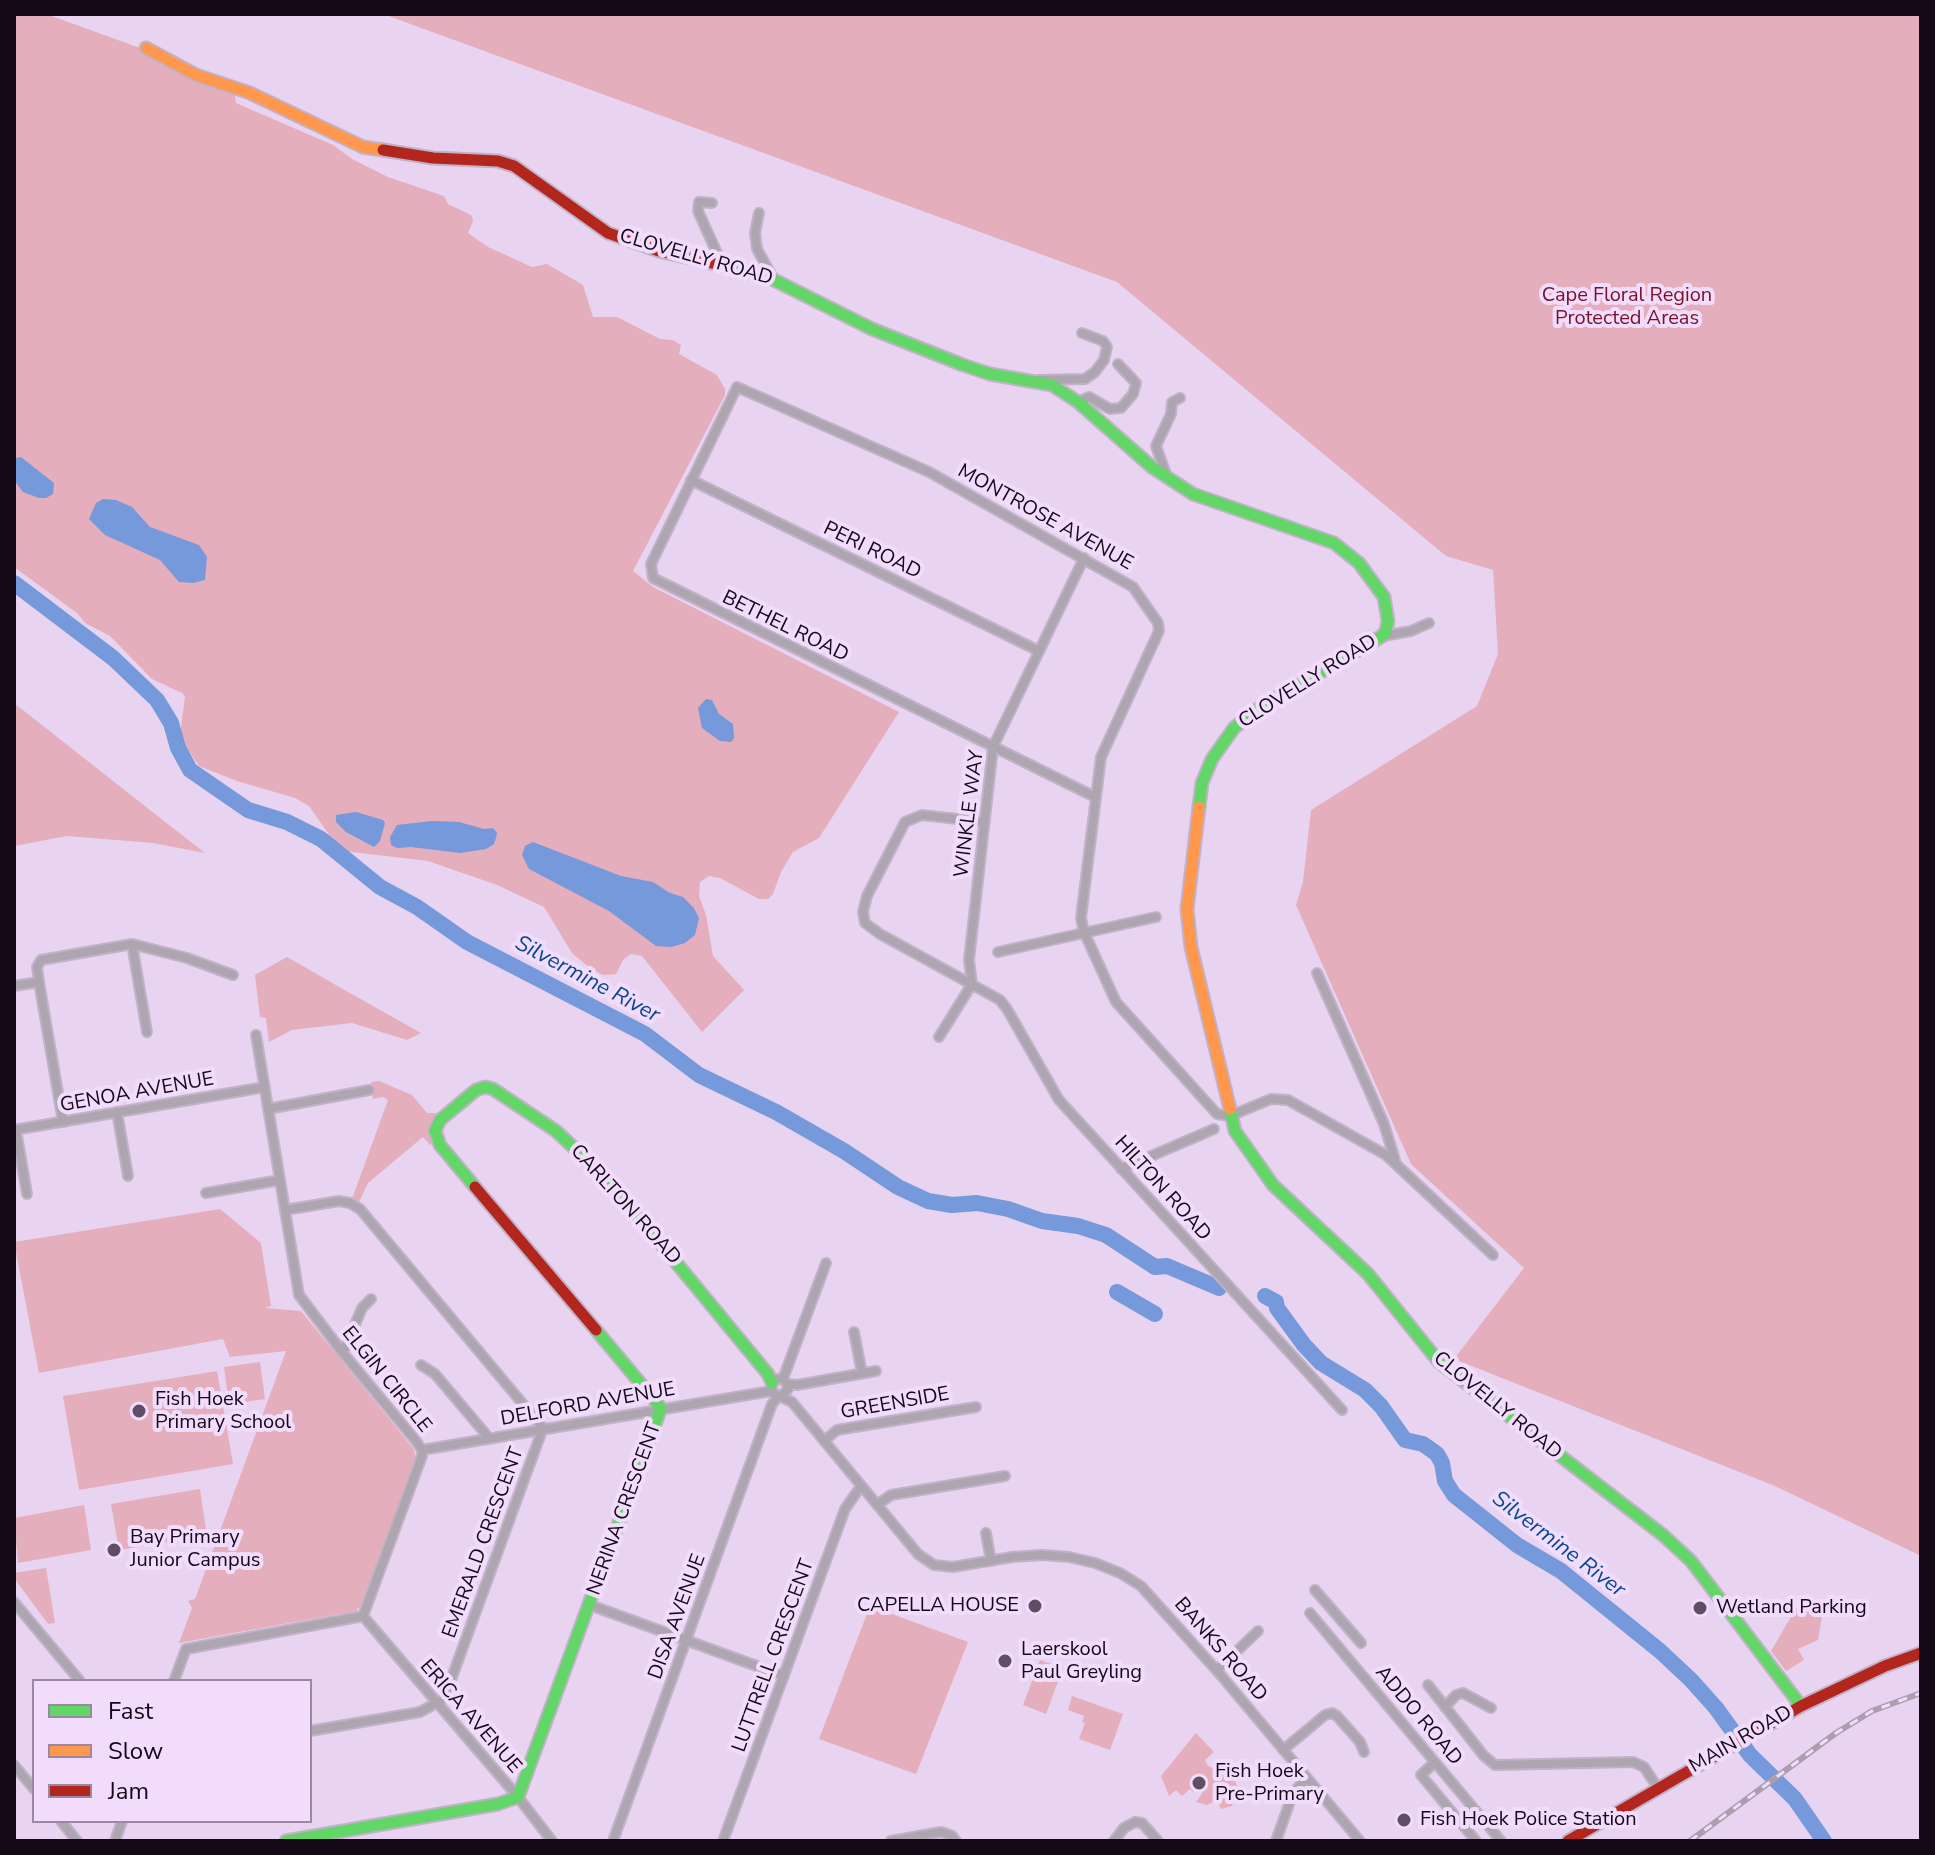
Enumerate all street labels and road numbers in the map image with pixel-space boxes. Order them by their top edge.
street label: CLOVELLY ROAD [617,225,775,291]
street label: MONTROSE AVENUE [953,460,1137,576]
street label: PERI ROAD [819,517,925,585]
street label: BETHEL ROAD [718,586,852,668]
street label: CLOVELLY ROAD [1235,630,1381,734]
street label: WINKLE WAY [950,749,990,879]
street label: GENOA AVENUE [58,1068,216,1118]
street label: HILTON ROAD [1109,1132,1215,1246]
street label: CARLTON ROAD [565,1140,685,1270]
street label: ELGIN CIRCLE [336,1322,436,1438]
street label: CLOVELLY ROAD [1428,1347,1566,1465]
street label: DELFORD AVENUE [499,1378,677,1432]
street label: GREENSIDE [839,1383,951,1425]
street label: NERINA CRESCENT [583,1419,667,1599]
street label: EMERALD CRESCENT [438,1444,530,1642]
street label: DISA AVENUE [644,1551,712,1683]
street label: LUTTRELL CRESCENT [728,1556,820,1756]
street label: BANKS ROAD [1168,1593,1272,1707]
street label: ERICA AVENUE [414,1655,526,1779]
street label: ADDO ROAD [1369,1661,1467,1771]
street label: MAIN ROAD [1685,1701,1797,1779]

